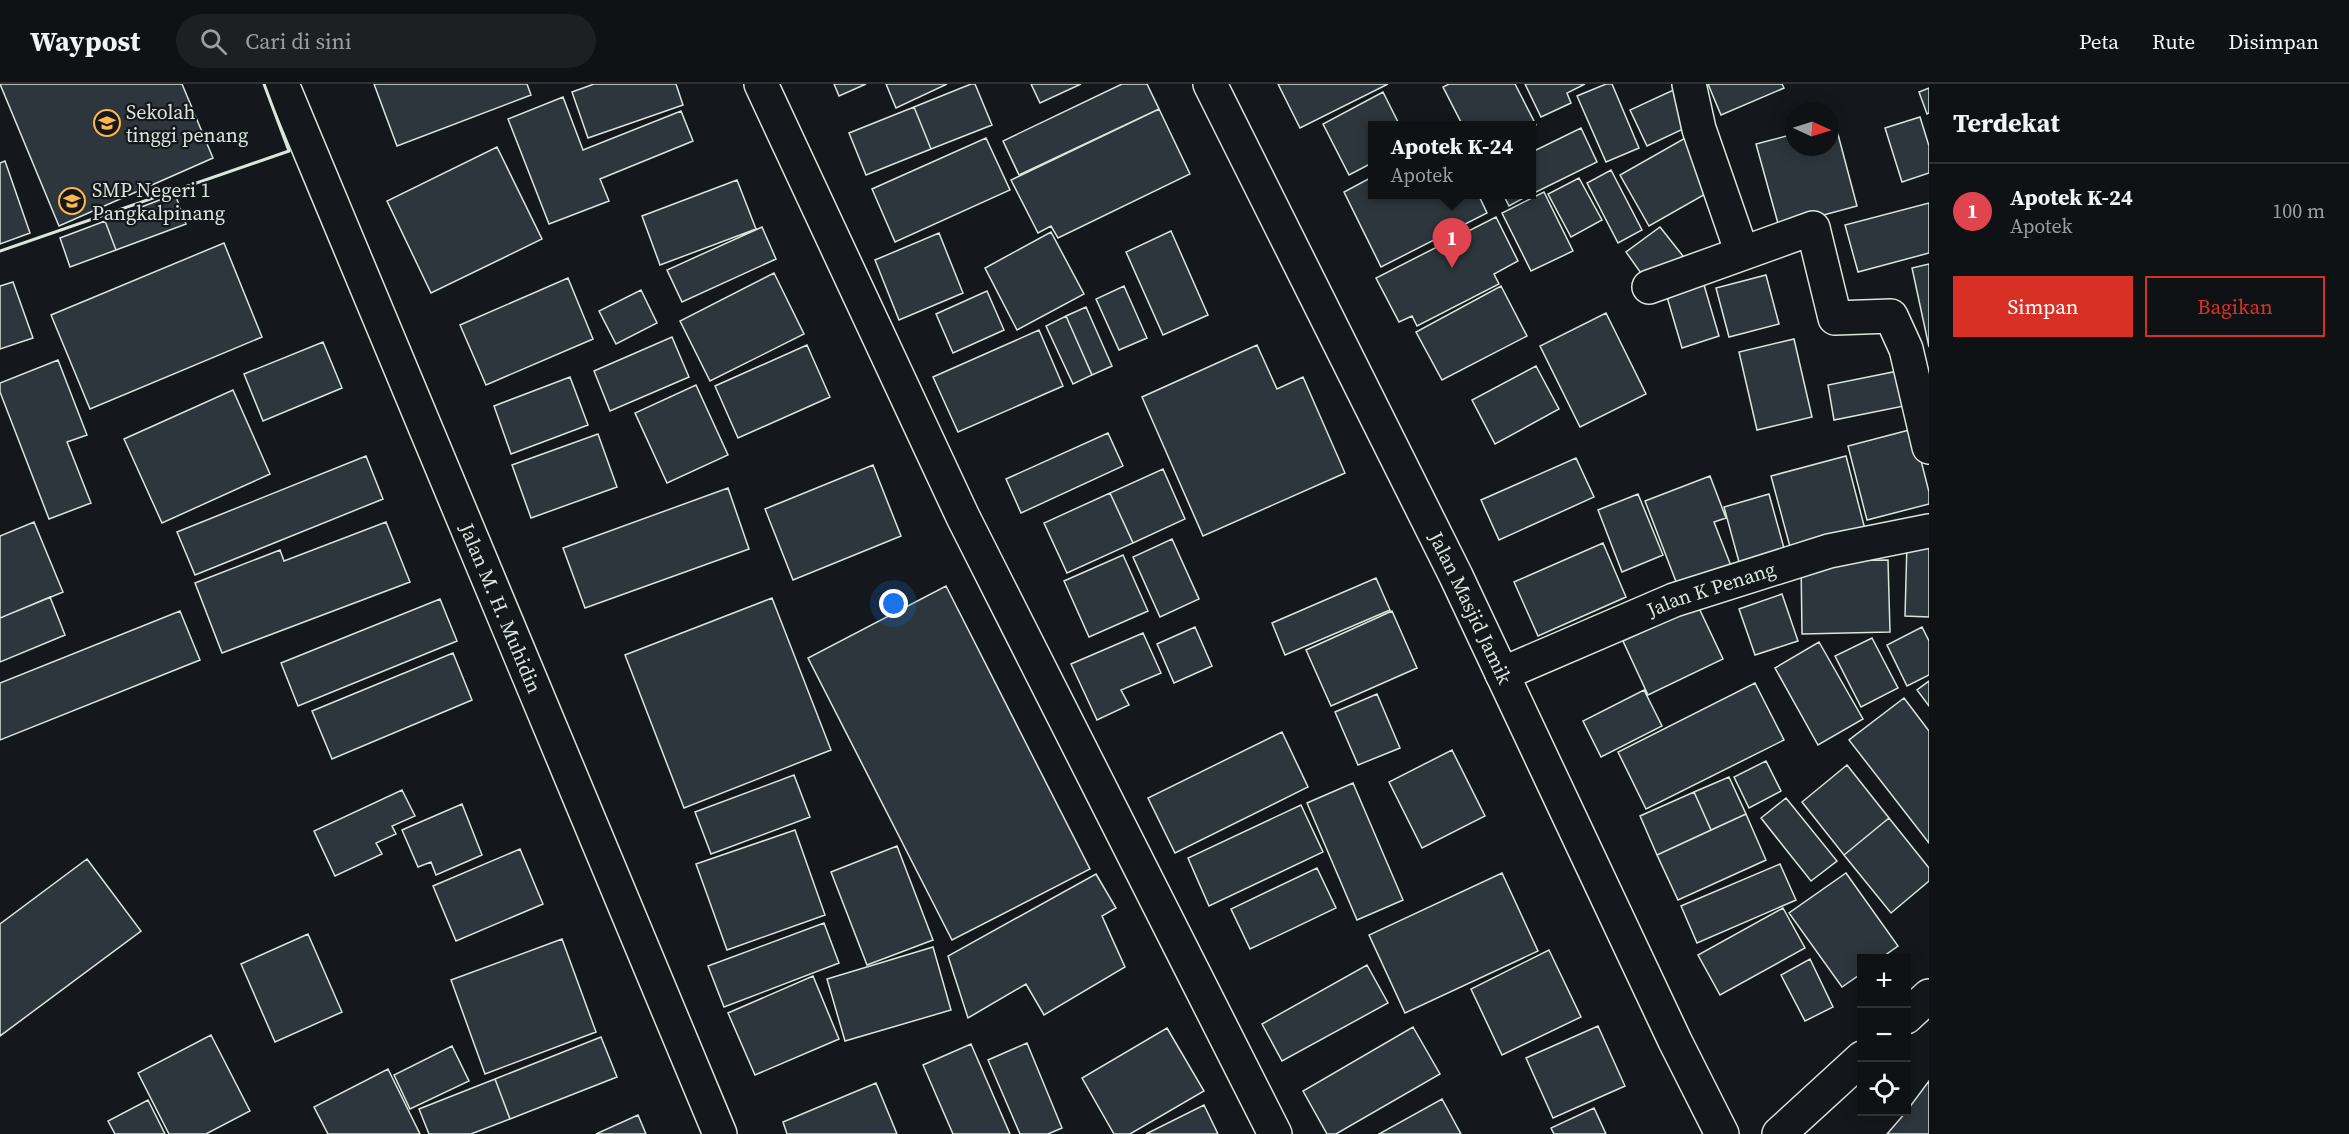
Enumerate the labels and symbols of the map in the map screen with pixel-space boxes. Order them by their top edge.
place label: Sekolah tinggi penang [126,98,248,149]
north arrow [1785,102,1839,156]
school or university icon: Sekolah tinggi penang [92,108,122,138]
place label: SMP Negeri 1 Pangkalpinang [92,176,225,227]
school or university icon: SMP Negeri 1 Pangkalpinang [57,186,87,216]
pin: 1 [1432,218,1472,268]
street label: Jalan M. H. Muhidin [452,518,549,697]
street label: Jalan Masjid Jamik [1422,526,1519,689]
street label: Jalan K Penang [1642,555,1779,624]
your location [879,589,908,618]

